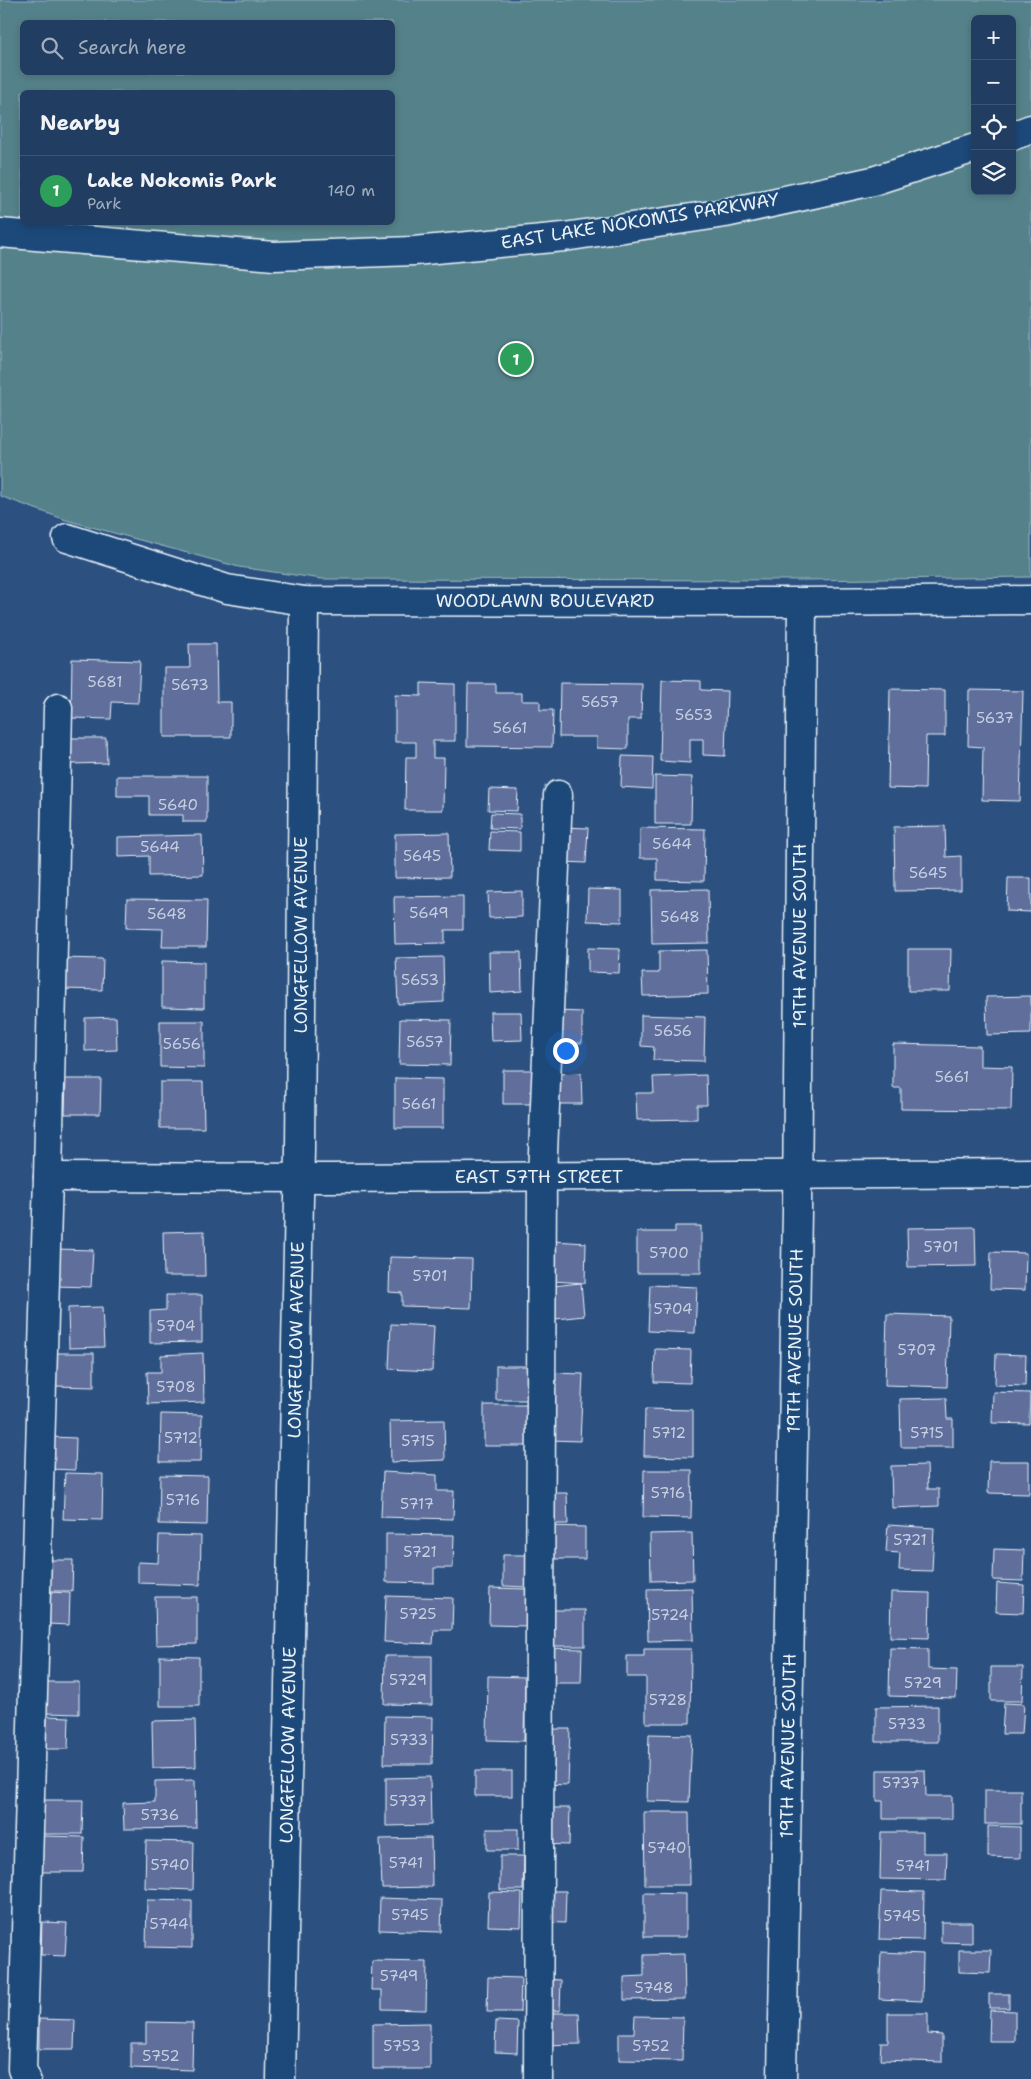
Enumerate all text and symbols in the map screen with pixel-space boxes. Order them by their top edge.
map controls [971,15,1016,195]
button: + [971,15,1016,60]
search box [20,20,395,75]
icon: search [38,34,66,62]
text: Search here [78,35,187,60]
button: − [971,60,1016,105]
button: locate [971,105,1016,150]
text: Nearby [40,109,120,137]
button: layers [971,150,1016,195]
text: Lake Nokomis Park [87,168,277,193]
text: 1 [52,180,60,201]
text: 140 m [328,180,375,201]
street label: EAST LAKE NOKOMIS PARKWAY [499,187,781,255]
text: Park [87,193,121,214]
pin: 1 [500,340,532,378]
street label: WOODLAWN BOULEVARD [436,589,654,613]
house number: 5681 [88,672,123,692]
house number: 5673 [171,675,209,695]
house number: 5657 [581,692,619,712]
house number: 5653 [675,705,713,725]
house number: 5637 [976,708,1014,728]
house number: 5661 [493,718,527,738]
house number: 5640 [158,795,198,815]
house number: 5644 [652,834,692,854]
house number: 5644 [140,837,180,857]
street label: LONGFELLOW AVENUE [289,837,313,1033]
street label: 19TH AVENUE SOUTH [788,844,812,1029]
house number: 5645 [403,846,441,866]
house number: 5645 [909,863,947,883]
house number: 5649 [409,903,449,923]
house number: 5648 [147,904,187,924]
house number: 5648 [660,907,700,927]
house number: 5653 [401,970,439,990]
house number: 5656 [654,1021,692,1041]
house number: 5657 [406,1032,444,1052]
house number: 5656 [163,1034,201,1054]
your location [553,1038,579,1064]
house number: 5661 [935,1067,969,1087]
house number: 5661 [402,1094,436,1114]
street label: EAST 57TH STREET [455,1165,623,1189]
house number: 5701 [924,1237,958,1257]
street label: LONGFELLOW AVENUE [282,1241,310,1439]
house number: 5700 [649,1243,689,1263]
street label: 19TH AVENUE SOUTH [781,1248,809,1434]
house number: 5701 [413,1266,447,1286]
house number: 5704 [653,1299,693,1319]
house number: 5704 [156,1316,196,1336]
house number: 5707 [898,1340,936,1360]
house number: 5708 [156,1377,196,1397]
house number: 5712 [652,1423,686,1443]
house number: 5715 [910,1423,944,1443]
house number: 5712 [164,1428,198,1448]
house number: 5715 [401,1431,435,1451]
house number: 5716 [651,1483,685,1503]
house number: 5716 [166,1490,200,1510]
house number: 5717 [400,1494,434,1514]
house number: 5721 [893,1530,927,1550]
house number: 5721 [403,1542,437,1562]
house number: 5725 [399,1604,437,1624]
house number: 5724 [651,1605,689,1625]
street label: LONGFELLOW AVENUE [274,1646,302,1844]
street label: 19TH AVENUE SOUTH [774,1653,802,1839]
house number: 5729 [389,1670,427,1690]
house number: 5729 [904,1673,942,1693]
house number: 5728 [649,1690,687,1710]
house number: 5733 [888,1714,926,1734]
house number: 5733 [390,1730,428,1750]
house number: 5737 [882,1773,920,1793]
house number: 5737 [389,1791,427,1811]
house number: 5736 [141,1805,179,1825]
house number: 5740 [647,1838,687,1858]
house number: 5741 [389,1853,423,1873]
house number: 5740 [150,1855,190,1875]
house number: 5741 [896,1856,930,1876]
house number: 5745 [391,1905,429,1925]
house number: 5745 [883,1906,921,1926]
house number: 5744 [150,1914,188,1934]
house number: 5749 [380,1966,418,1986]
house number: 5748 [635,1978,673,1998]
house number: 5753 [383,2036,421,2056]
house number: 5752 [632,2036,670,2056]
house number: 5752 [142,2046,180,2066]

